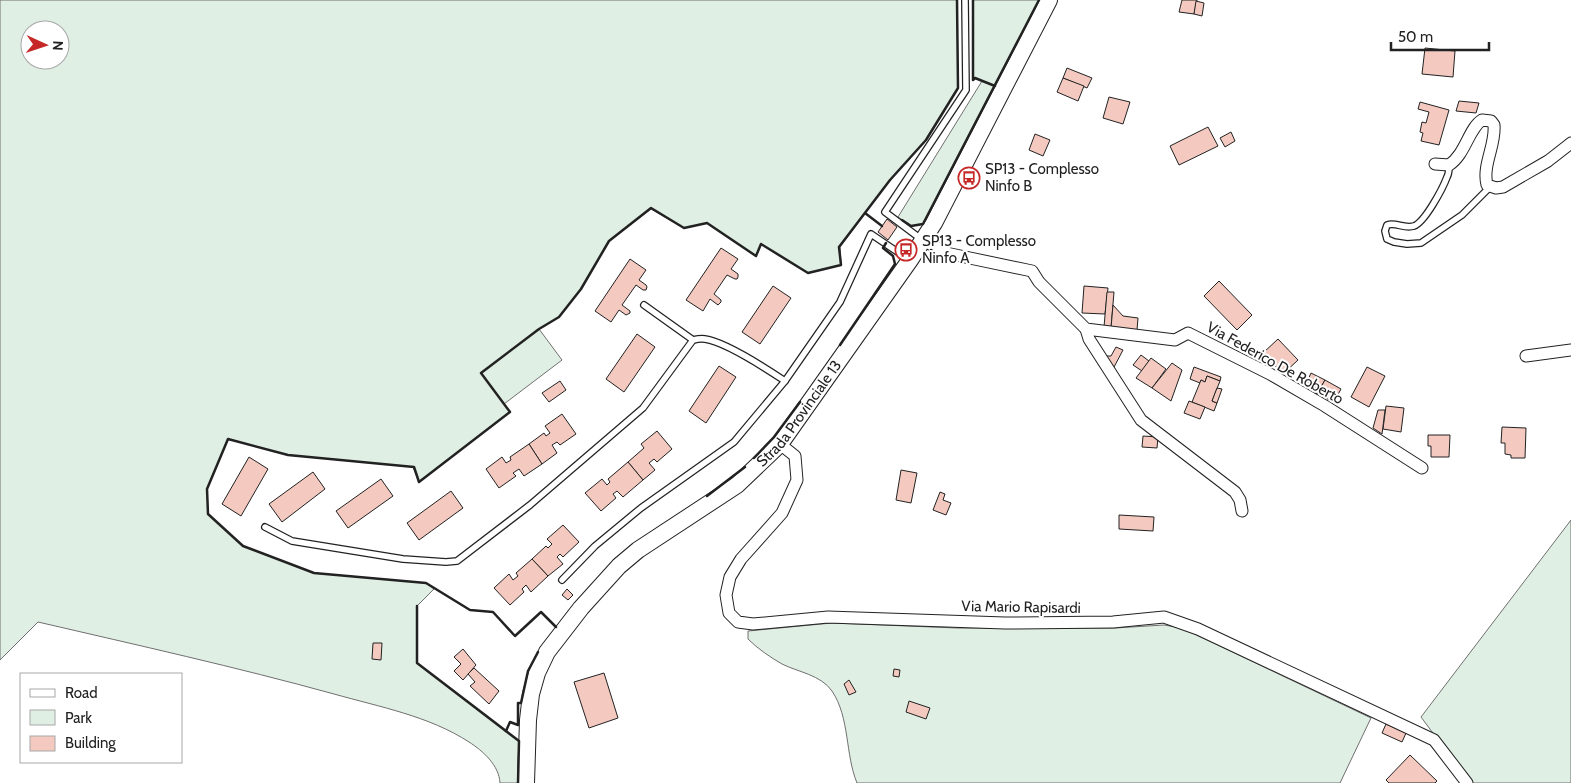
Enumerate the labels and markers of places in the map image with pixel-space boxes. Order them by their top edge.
place label: SP13 - Complesso Ninfo B [985,160,1099,195]
bus stop icon: SP13 - Complesso Ninfo B [957,166,981,190]
place label: SP13 - Complesso Ninfo A [922,232,1036,267]
bus stop icon: SP13 - Complesso Ninfo A [894,238,918,262]

